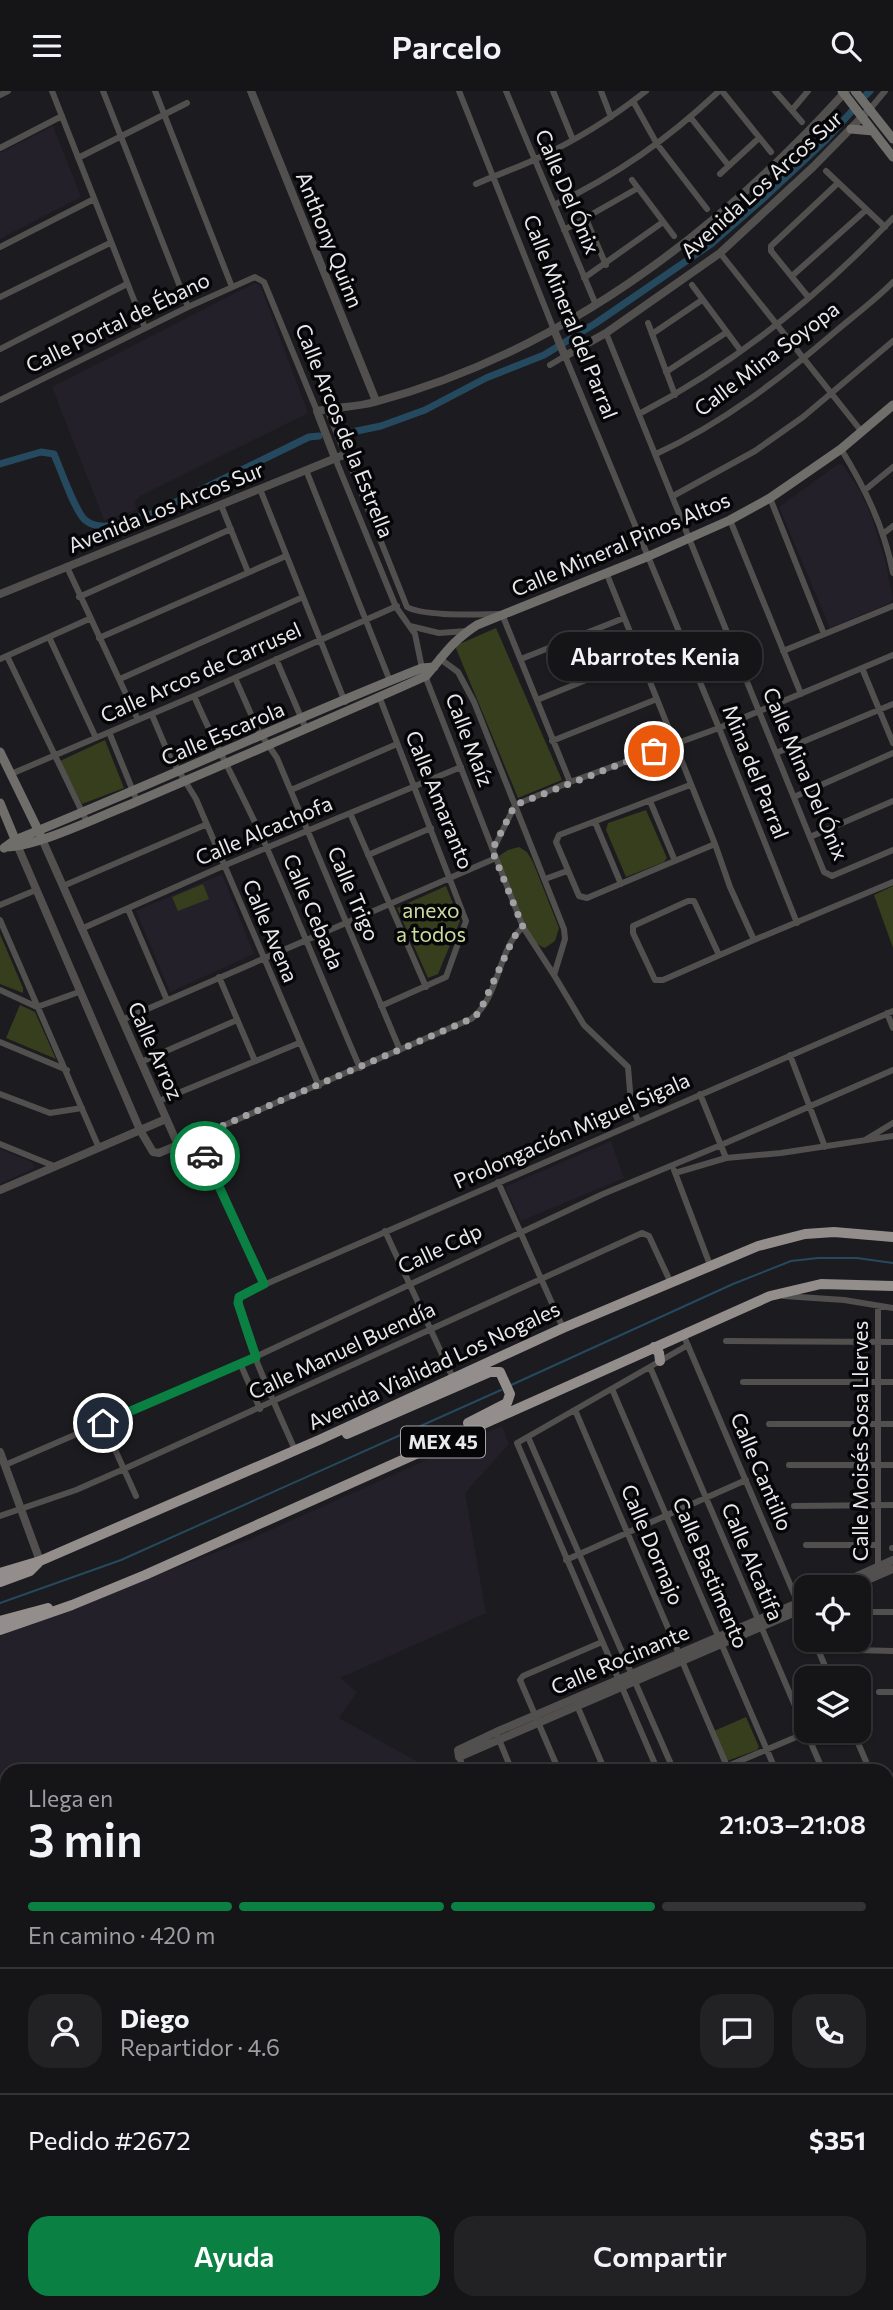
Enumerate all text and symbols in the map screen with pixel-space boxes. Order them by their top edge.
text: Parcelo [391,26,502,66]
icon: menu [28,27,66,65]
icon: search [827,27,865,65]
street label: Avenida Los Arcos Sur [675,105,847,263]
street label: Calle Del Ónix [531,125,606,257]
street label: Anthony Quinn [292,168,369,311]
street label: Calle Mineral del Parral [519,211,624,422]
street label: Calle Portal de Ébano [21,266,213,377]
street label: Calle Mina Soyopa [689,295,843,420]
street label: Calle Arcos de la Estrella [291,320,400,541]
street label: Avenida Los Arcos Sur [64,456,267,557]
street label: Calle Mineral Pinos Altos [507,486,733,601]
street label: Calle Arcos de Carrusel [96,616,305,727]
callout: Abarrotes Kenia [547,632,761,681]
text: Abarrotes Kenia [570,642,740,670]
street label: Calle Mina Del Ónix [759,683,854,864]
street label: Calle Maíz [441,689,500,790]
street label: Calle Escarola [157,695,288,770]
street label: Mina del Parral [718,701,795,842]
pin [624,721,684,781]
street label: Calle Amaranto [401,727,480,872]
icon: bag [635,732,673,770]
street label: Calle Alcachofa [191,790,336,870]
street label: Calle Trigo [323,842,385,944]
street label: Calle Cebada [279,850,350,973]
street label: Calle Avena [239,875,304,986]
park label: anexo a todos [396,897,466,946]
street label: Calle Arroz [124,997,189,1103]
street label: Prolongación Miguel Sigala [450,1066,693,1193]
courier [170,1121,240,1191]
icon: car [186,1137,224,1175]
street label: Calle Cdp [393,1217,485,1278]
street label: Calle Manuel Buendía [244,1295,439,1404]
street label: Avenida Vialidad Los Nogales [303,1295,563,1434]
street label: Calle Moisés Sosa Llerves [847,1321,872,1561]
pin [73,1393,133,1453]
icon: home [84,1404,122,1442]
street label: Calle Cantillo [726,1409,798,1534]
road number: MEX 45 [401,1427,485,1457]
street label: Calle Dornajo [617,1480,690,1608]
street label: Calle Bastimento [668,1493,754,1652]
street label: Calle Alcatifa [717,1499,789,1624]
map controls [794,1575,871,1743]
button: locate [794,1575,871,1652]
street label: Calle Rocinante [547,1618,692,1699]
button: layers [794,1666,871,1743]
text: Llega en [28,1784,113,1812]
text: 21:03–21:08 [719,1808,866,1839]
text: 3 min [28,1810,143,1866]
text: En camino · 420 m [28,1921,215,1949]
button: person [28,1994,102,2068]
button: chat [700,1994,774,2068]
button: phone [792,1994,866,2068]
text: Diego [120,2002,190,2033]
text: Repartidor · 4.6 [120,2033,280,2061]
text: Pedido #2672 [28,2124,191,2155]
text: $351 [809,2124,866,2155]
button: Ayuda [28,2216,440,2296]
button: Compartir [454,2216,866,2296]

